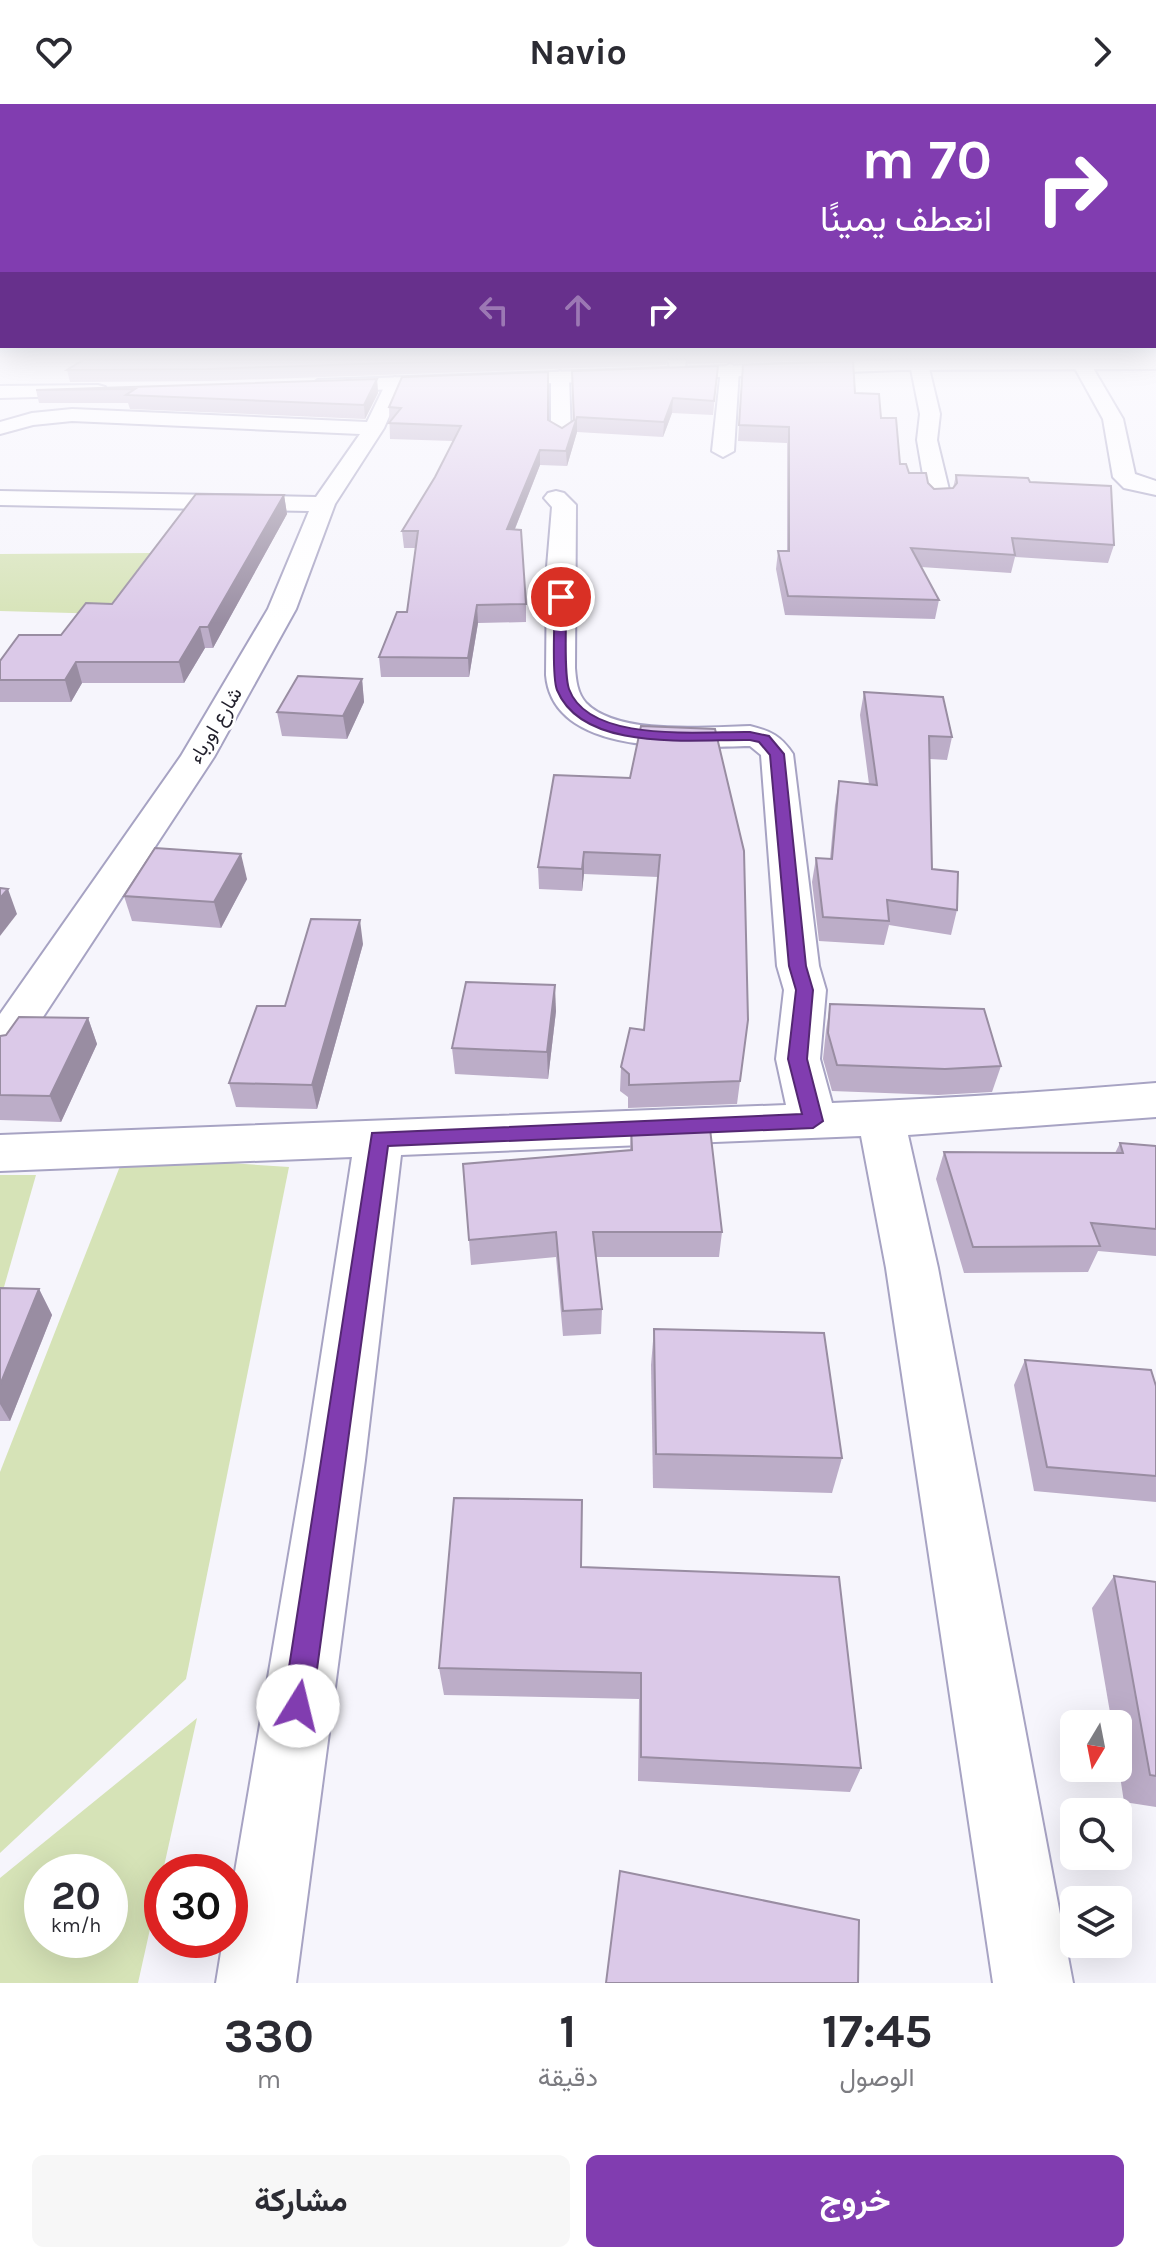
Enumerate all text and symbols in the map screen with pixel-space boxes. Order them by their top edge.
icon: heart [32,30,76,74]
icon: forward [1080,30,1124,74]
text: Navio [529,31,627,73]
text: 70 m [861,127,992,192]
icon: right [1020,136,1124,240]
text: انعطف يمينًا [820,198,992,240]
icon: left [472,288,516,332]
icon: ahead [556,288,600,332]
icon: right [640,288,684,332]
pin [527,563,595,631]
icon: arrive [539,575,583,619]
street label: شارع اورباء [184,683,249,768]
position arrow [256,1664,340,1748]
north arrow [1060,1710,1132,1782]
map controls [1060,1710,1132,1958]
button: search [1060,1798,1132,1870]
speed limit sign: 30 [144,1854,248,1958]
text: 20 [51,1872,101,1919]
button: layers [1060,1886,1132,1958]
text: km/h [51,1914,101,1937]
text: 1 [559,2003,576,2059]
text: 17:45 [822,2003,932,2059]
text: 330 [224,2008,314,2064]
text: دقيقة [538,2062,598,2093]
text: الوصول [839,2062,914,2093]
text: m [257,2064,281,2095]
button: مشاركة [32,2155,570,2247]
button: خروج [586,2155,1124,2247]

